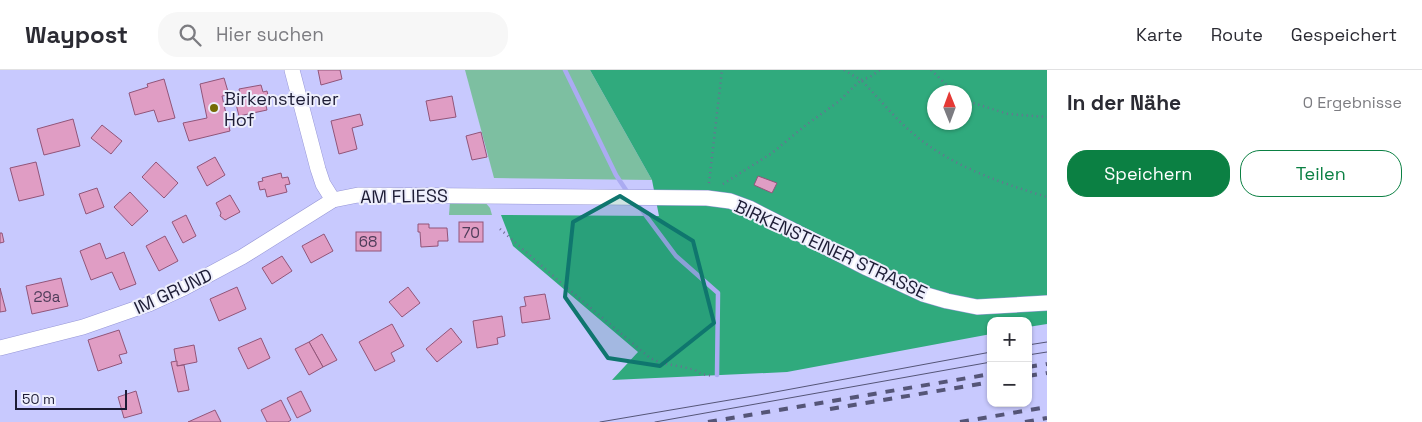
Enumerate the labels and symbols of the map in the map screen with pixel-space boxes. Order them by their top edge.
north arrow [927,85,972,130]
place label: Birkensteiner Hof [224,87,339,131]
marker: Birkensteiner Hof [208,102,220,114]
street label: AM FLIESS [360,184,448,208]
street label: BIRKENSTEINER STRASSE [731,194,931,304]
house number: 70 [462,223,480,242]
house number: 68 [359,232,377,251]
street label: IM GRUND [130,263,216,319]
house number: 29a [34,287,61,306]
scale bar [15,387,128,410]

